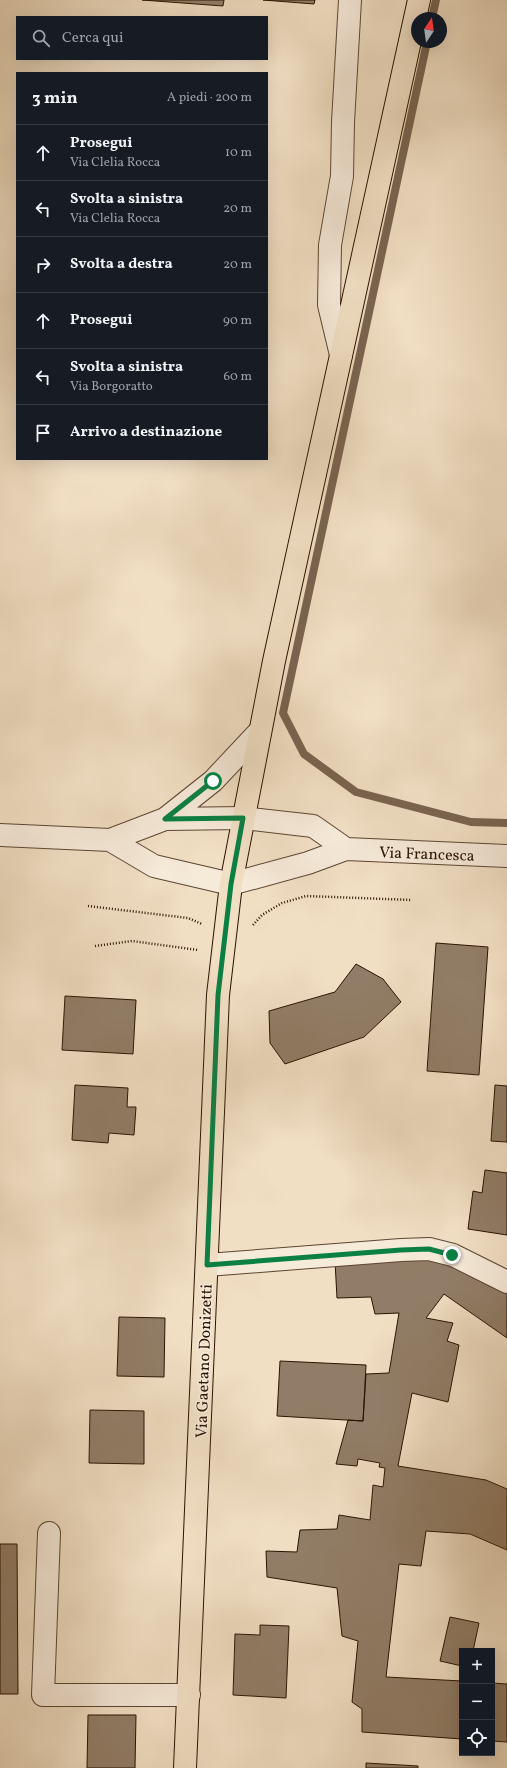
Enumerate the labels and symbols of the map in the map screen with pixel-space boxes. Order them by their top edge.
north arrow [411,12,447,48]
route start [204,772,222,790]
street label: Via Francesca [379,842,475,868]
route end [443,1246,461,1264]
street label: Via Gaetano Donizetti [191,1283,219,1439]

